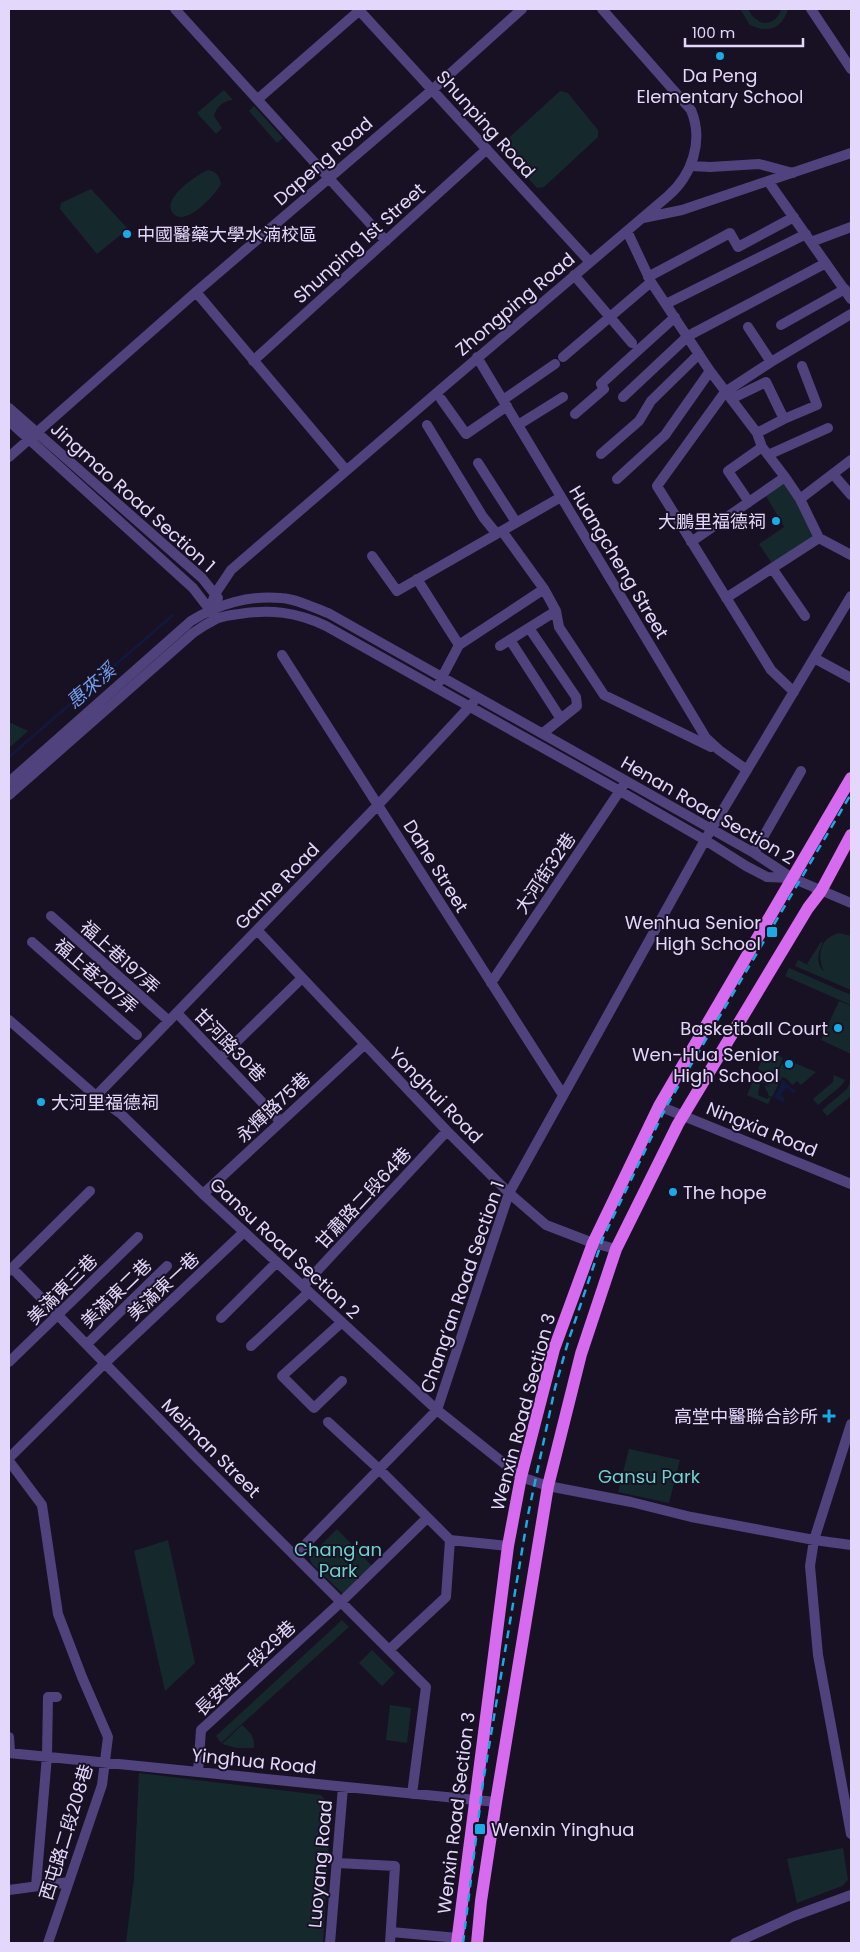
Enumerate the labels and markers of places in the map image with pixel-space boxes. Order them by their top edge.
marker: Da Peng Elementary School [714,50,726,62]
place label: Da Peng Elementary School [637,63,803,109]
place label: 中國醫藥大學水湳校區 [137,222,317,247]
marker: 中國醫藥大學水湳校區 [121,228,133,240]
place label: 大鵬里福德祠 [658,509,766,534]
marker: 大鵬里福德祠 [770,515,782,527]
place label: Wenhua Senior High School [625,910,761,956]
marker: Wenhua Senior High School [765,925,779,939]
place label: Basketball Court [680,1016,828,1041]
marker: Basketball Court [832,1022,844,1034]
place label: Wen-Hua Senior High School [632,1042,779,1088]
marker: Wen-Hua Senior High School [783,1058,795,1070]
place label: 大河里福德祠 [51,1090,159,1115]
marker: 大河里福德祠 [35,1096,47,1108]
place label: The hope [683,1180,767,1205]
marker: The hope [667,1186,679,1198]
place label: 高堂中醫聯合診所 [674,1404,818,1429]
marker: 高堂中醫聯合診所 [822,1409,836,1423]
place label: Wenxin Yinghua [491,1817,634,1842]
marker: Wenxin Yinghua [473,1822,487,1836]

